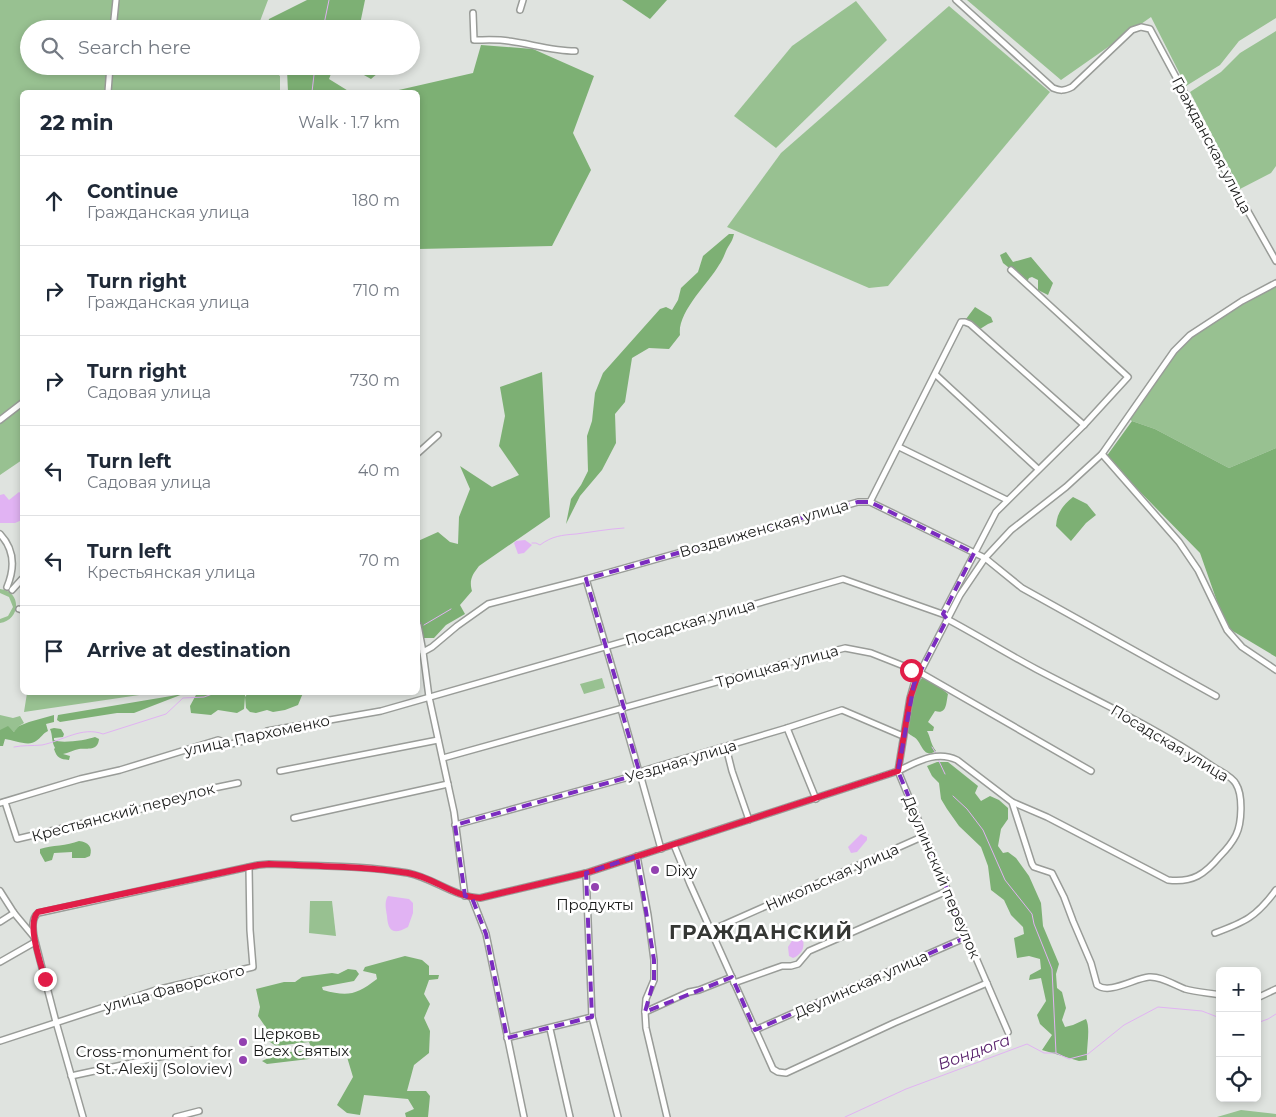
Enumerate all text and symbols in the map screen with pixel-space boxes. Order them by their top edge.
search box [20,20,420,75]
icon: search [38,34,66,62]
text: Search here [78,36,191,59]
street label: Гражданская улица [1168,73,1256,217]
text: 22 min [40,110,114,135]
text: Walk · 1.7 km [298,113,400,132]
text: Continue [87,180,178,203]
icon: ahead [40,187,68,215]
text: 180 m [352,191,400,210]
text: Гражданская улица [87,203,250,222]
text: Turn right [87,270,187,293]
icon: right [40,277,68,305]
text: 710 m [353,281,400,300]
text: Гражданская улица [87,293,250,312]
text: Turn right [87,360,187,383]
icon: right [40,367,68,395]
text: 730 m [350,371,400,390]
text: Садовая улица [87,383,211,402]
text: Turn left [87,450,172,473]
icon: left [40,457,68,485]
text: 40 m [358,461,400,480]
text: Садовая улица [87,473,211,492]
street label: Воздвиженская улица [677,495,851,561]
text: Turn left [87,540,172,563]
icon: left [40,547,68,575]
text: 70 m [359,551,400,570]
text: Крестьянская улица [87,563,256,582]
street label: Посадская улица [623,594,757,650]
icon: arrive [40,637,68,665]
text: Arrive at destination [87,639,291,662]
street label: Троицкая улица [714,640,840,692]
route start [900,659,923,682]
street label: Посадская улица [1107,700,1233,786]
street label: улица Пархоменко [182,710,332,760]
street label: Уездная улица [623,735,739,787]
street label: Крестьянский переулок [29,778,217,846]
street label: Деулинский переулок [899,793,985,962]
street label: Никольская улица [762,839,902,915]
place label: Dixy [665,861,698,880]
marker: Dixy [649,864,661,876]
marker: Продукты [589,881,601,893]
place label: Продукты [556,895,634,914]
district label: ГРАЖДАНСКИЙ [669,920,853,944]
street label: Деулинская улица [791,946,931,1022]
street label: улица Фаворского [101,960,246,1016]
map controls [1216,967,1261,1102]
button: + [1216,967,1261,1012]
route end [34,968,57,991]
button: − [1216,1012,1261,1057]
place label: Церковь Всех Святых [253,1024,349,1060]
water label: Вондюга [935,1030,1013,1074]
marker: Церковь Всех Святых [237,1036,249,1048]
place label: Cross-monument for St. Alexij (Soloviev) [76,1042,233,1078]
marker: Cross-monument for St. Alexij (Soloviev) [237,1054,249,1066]
button: locate [1216,1057,1261,1102]

